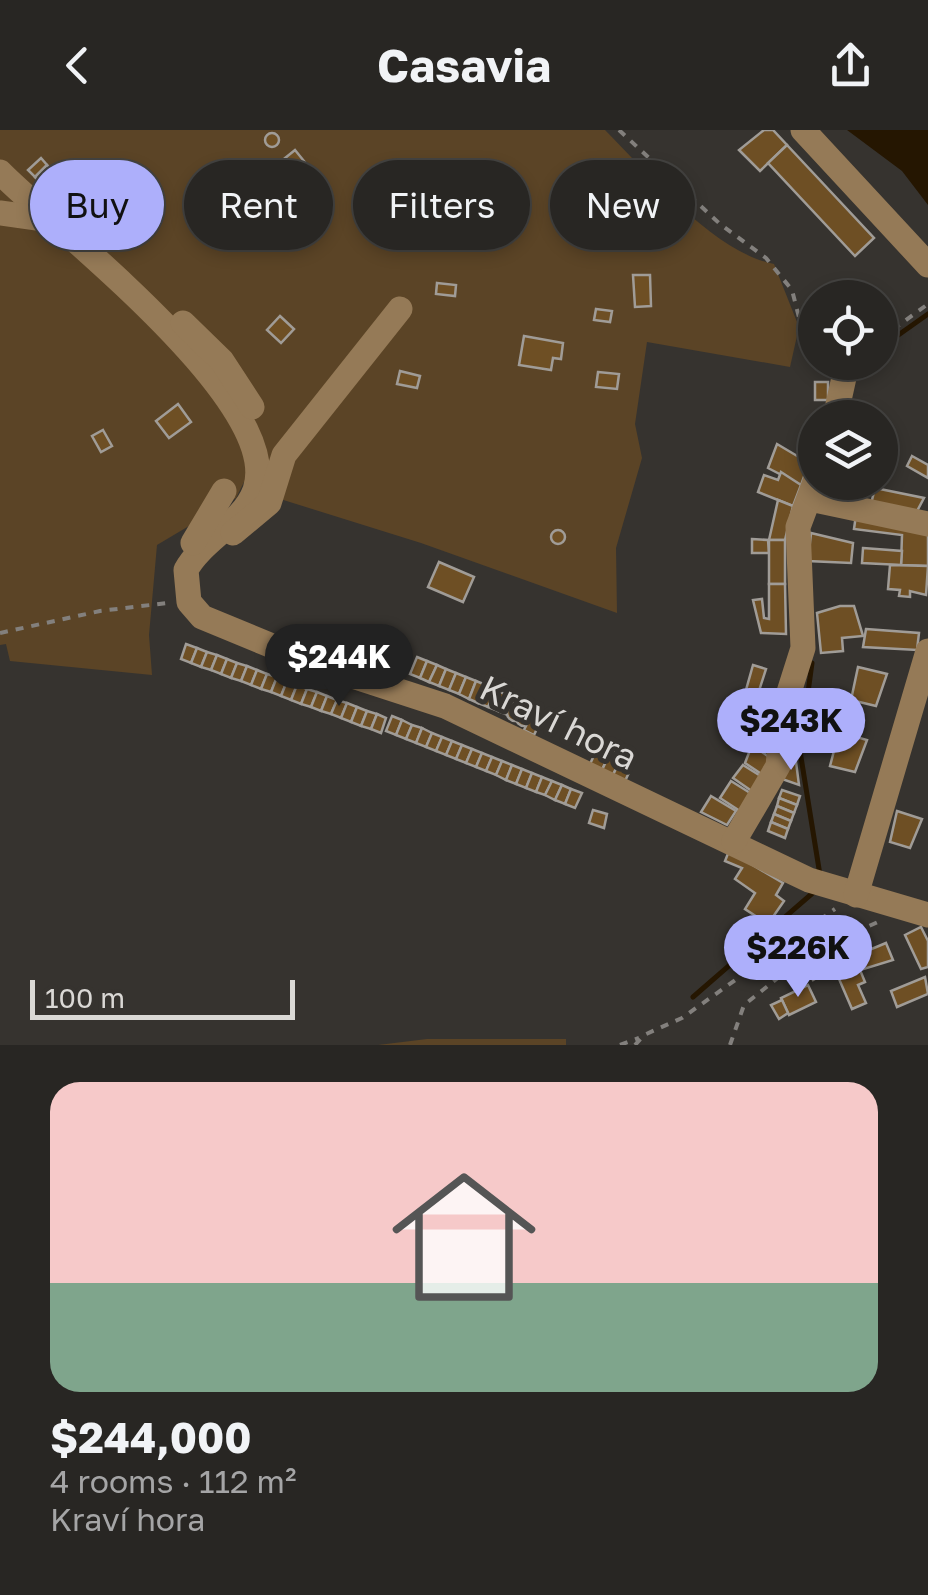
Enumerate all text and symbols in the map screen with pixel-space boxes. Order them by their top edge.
icon: back [50,38,105,93]
text: Casavia [377,38,551,92]
icon: share [823,38,878,93]
chip: Buy [30,160,164,250]
chip: Rent [184,160,333,250]
chip: Filters [353,160,530,250]
chip: New [550,160,695,250]
map controls [798,280,898,500]
button: locate [798,280,898,380]
button: layers [798,400,898,500]
pin: $244K [269,624,409,709]
text: $244K [287,637,391,675]
street label: Kraví hora [473,666,645,778]
pin: $243K [721,688,861,773]
text: $243K [739,701,843,739]
pin: $226K [728,915,868,1000]
text: $226K [746,928,850,966]
scale bar [30,975,295,1020]
text: 100 m [45,981,125,1014]
icon: home [374,1147,554,1327]
text: $244,000 [50,1412,252,1462]
text: 4 rooms · 112 m² [50,1462,296,1500]
text: Kraví hora [50,1500,205,1538]

